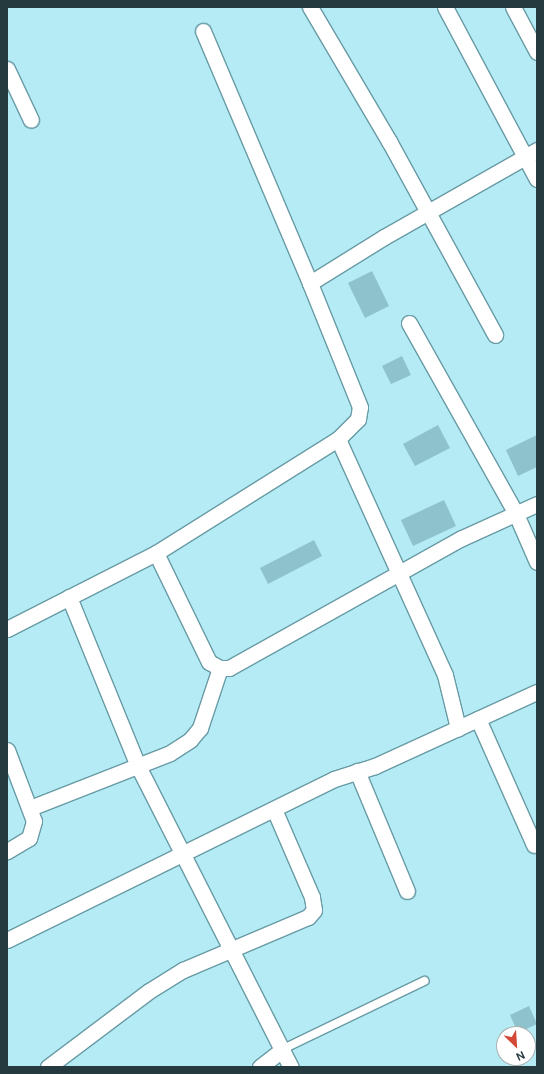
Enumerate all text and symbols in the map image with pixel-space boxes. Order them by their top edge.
north arrow [496,1026,536,1066]
text: N [514,1048,527,1064]

